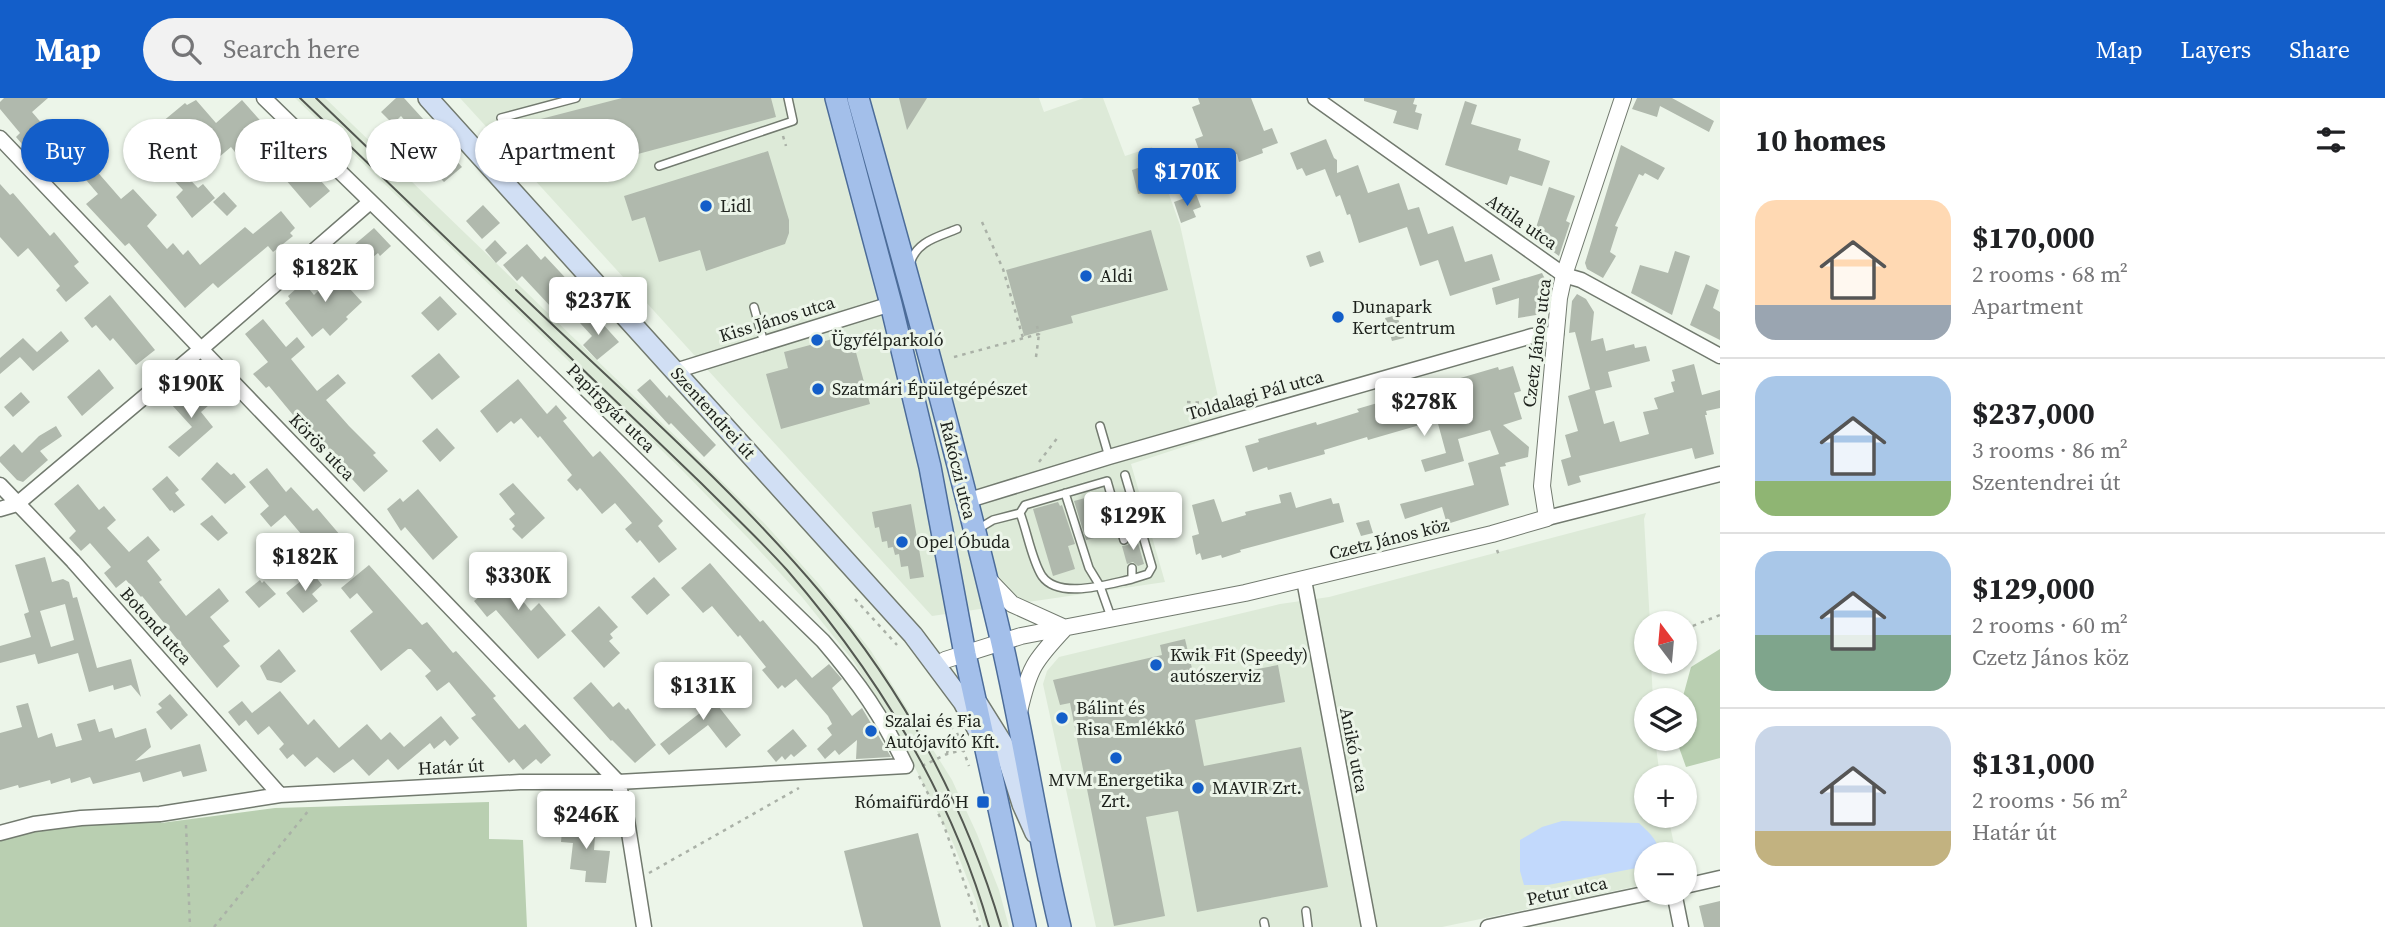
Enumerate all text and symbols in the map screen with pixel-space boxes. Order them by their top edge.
search box [143,18,633,81]
text: Map [35,27,101,72]
icon: search [167,30,205,68]
text: Search here [223,31,360,67]
text: Map [2096,33,2143,66]
text: Layers [2181,33,2251,66]
text: Share [2289,33,2350,66]
chip: Buy [21,119,109,182]
chip: Rent [123,119,221,182]
chip: Filters [235,119,352,182]
chip: New [366,119,461,182]
chip: Apartment [475,119,639,182]
text: 10 homes [1755,120,1886,161]
icon: filters [2312,121,2350,159]
pin: $170K [1138,148,1236,208]
text: $170K [1154,155,1220,187]
street label: Attila utca [1482,188,1564,256]
place label: Lidl [720,193,752,218]
marker: Lidl [698,198,714,214]
text: $170,000 [1972,217,2095,258]
icon: home [1811,228,1895,312]
pin: $182K [276,244,374,304]
text: $182K [292,251,358,283]
text: 2 rooms · 68 m² [1972,258,2128,290]
place label: Aldi [1100,263,1133,288]
marker: Aldi [1078,268,1094,284]
street label: Czetz János utca [1516,276,1557,409]
pin: $237K [549,278,647,337]
text: $237K [565,284,631,316]
street label: Kiss János utca [716,289,839,348]
text: Apartment [1972,290,2083,322]
place label: Dunapark Kertcentrum [1352,294,1456,340]
marker: Dunapark Kertcentrum [1330,309,1346,325]
place label: Ügyfélparkoló [831,327,944,352]
marker: Ügyfélparkoló [809,332,825,348]
street label: Papírgyár utca [561,358,662,458]
pin: $190K [142,360,240,420]
street label: Szentendrei út [665,361,762,464]
street label: Toldalagi Pál utca [1184,363,1327,426]
text: $190K [158,367,224,399]
place label: Szatmári Épületgépészet [832,376,1028,401]
pin: $278K [1375,378,1473,438]
marker: Szatmári Épületgépészet [810,381,826,397]
text: $278K [1391,385,1457,417]
text: $237,000 [1972,393,2095,434]
icon: home [1811,404,1895,488]
street label: Körös utca [284,407,362,487]
street label: Rákóczi utca [934,418,983,523]
text: 3 rooms · 86 m² [1972,434,2128,466]
text: Szentendrei út [1972,466,2120,498]
pin: $129K [1084,492,1182,552]
text: $129K [1100,499,1166,531]
street label: Czetz János köz [1326,512,1451,565]
place label: Opel Óbuda [916,529,1011,554]
pin: $182K [256,533,354,593]
marker: Opel Óbuda [894,534,910,550]
text: $182K [272,540,338,572]
pin: $330K [469,552,567,612]
text: $330K [485,559,551,591]
text: $129,000 [1972,568,2095,609]
icon: home [1811,579,1895,663]
street label: Botond utca [115,581,198,670]
text: 2 rooms · 60 m² [1972,609,2128,641]
north arrow [1634,611,1698,674]
map controls [1634,611,1697,905]
text: Czetz János köz [1972,641,2129,673]
place label: Kwik Fit (Speedy) autószerviz [1170,642,1308,688]
marker: Kwik Fit (Speedy) autószerviz [1148,657,1164,673]
pin: $131K [654,662,752,722]
text: $131K [670,669,736,701]
button: layers [1634,688,1697,751]
place label: Bálint és Risa Emlékkő [1076,695,1185,741]
street label: Anikó utca [1334,705,1375,795]
place label: Szalai és Fia Autójavító Kft. [885,708,1000,754]
marker: Bálint és Risa Emlékkő [1054,710,1070,726]
marker: Szalai és Fia Autójavító Kft. [863,723,879,739]
text: $131,000 [1972,743,2095,784]
marker: MVM Energetika Zrt. [1108,750,1124,766]
street label: Határ út [417,752,485,781]
icon: home [1811,754,1895,838]
button: + [1634,765,1697,828]
place label: MVM Energetika Zrt. [1048,767,1185,813]
place label: MAVIR Zrt. [1212,775,1302,800]
marker: MAVIR Zrt. [1190,780,1206,796]
text: 2 rooms · 56 m² [1972,784,2128,816]
place label: Rómaifürdő H [854,789,969,814]
pin: $246K [537,792,635,851]
marker: Rómaifürdő H [975,794,991,810]
text: $246K [553,798,619,830]
text: Határ út [1972,816,2056,848]
button: − [1634,842,1697,905]
street label: Petur utca [1524,870,1610,911]

